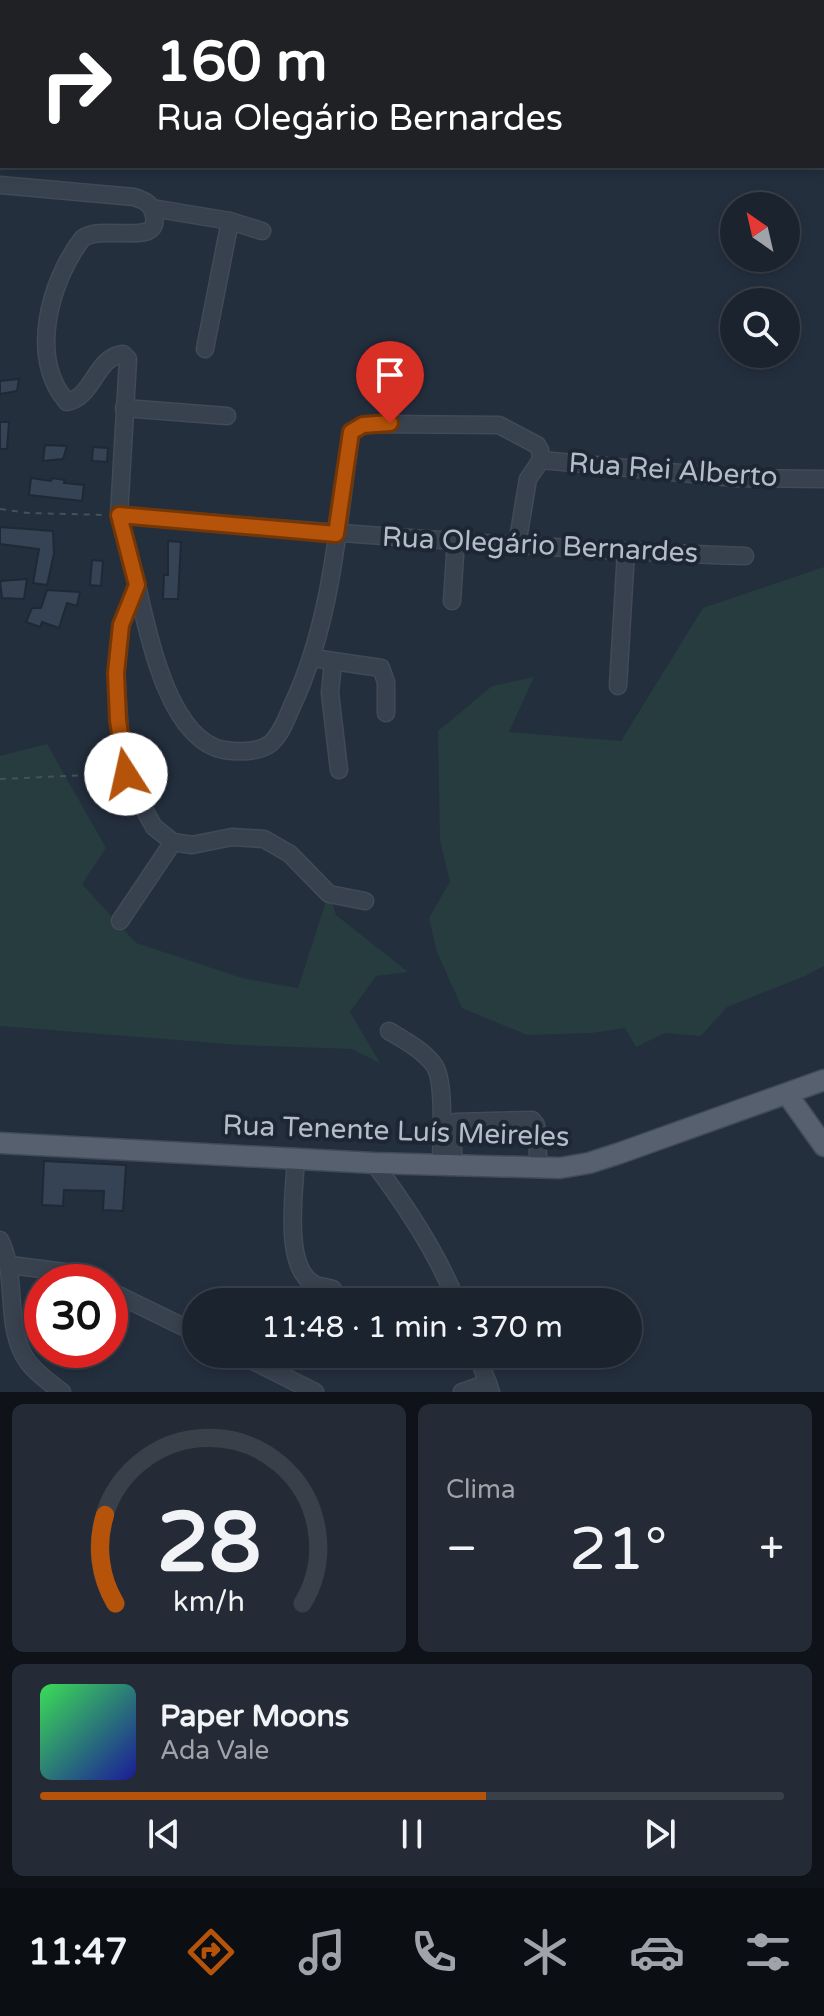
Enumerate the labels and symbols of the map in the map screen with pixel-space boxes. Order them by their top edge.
north arrow [720,192,800,272]
pin [356,341,424,423]
street label: Rua Rei Alberto [567,446,779,494]
street label: Rua Olegário Bernardes [381,520,699,570]
position arrow [84,732,168,816]
street label: Rua Tenente Luís Meireles [222,1108,570,1154]
speed limit sign: 30 [24,1264,128,1368]

